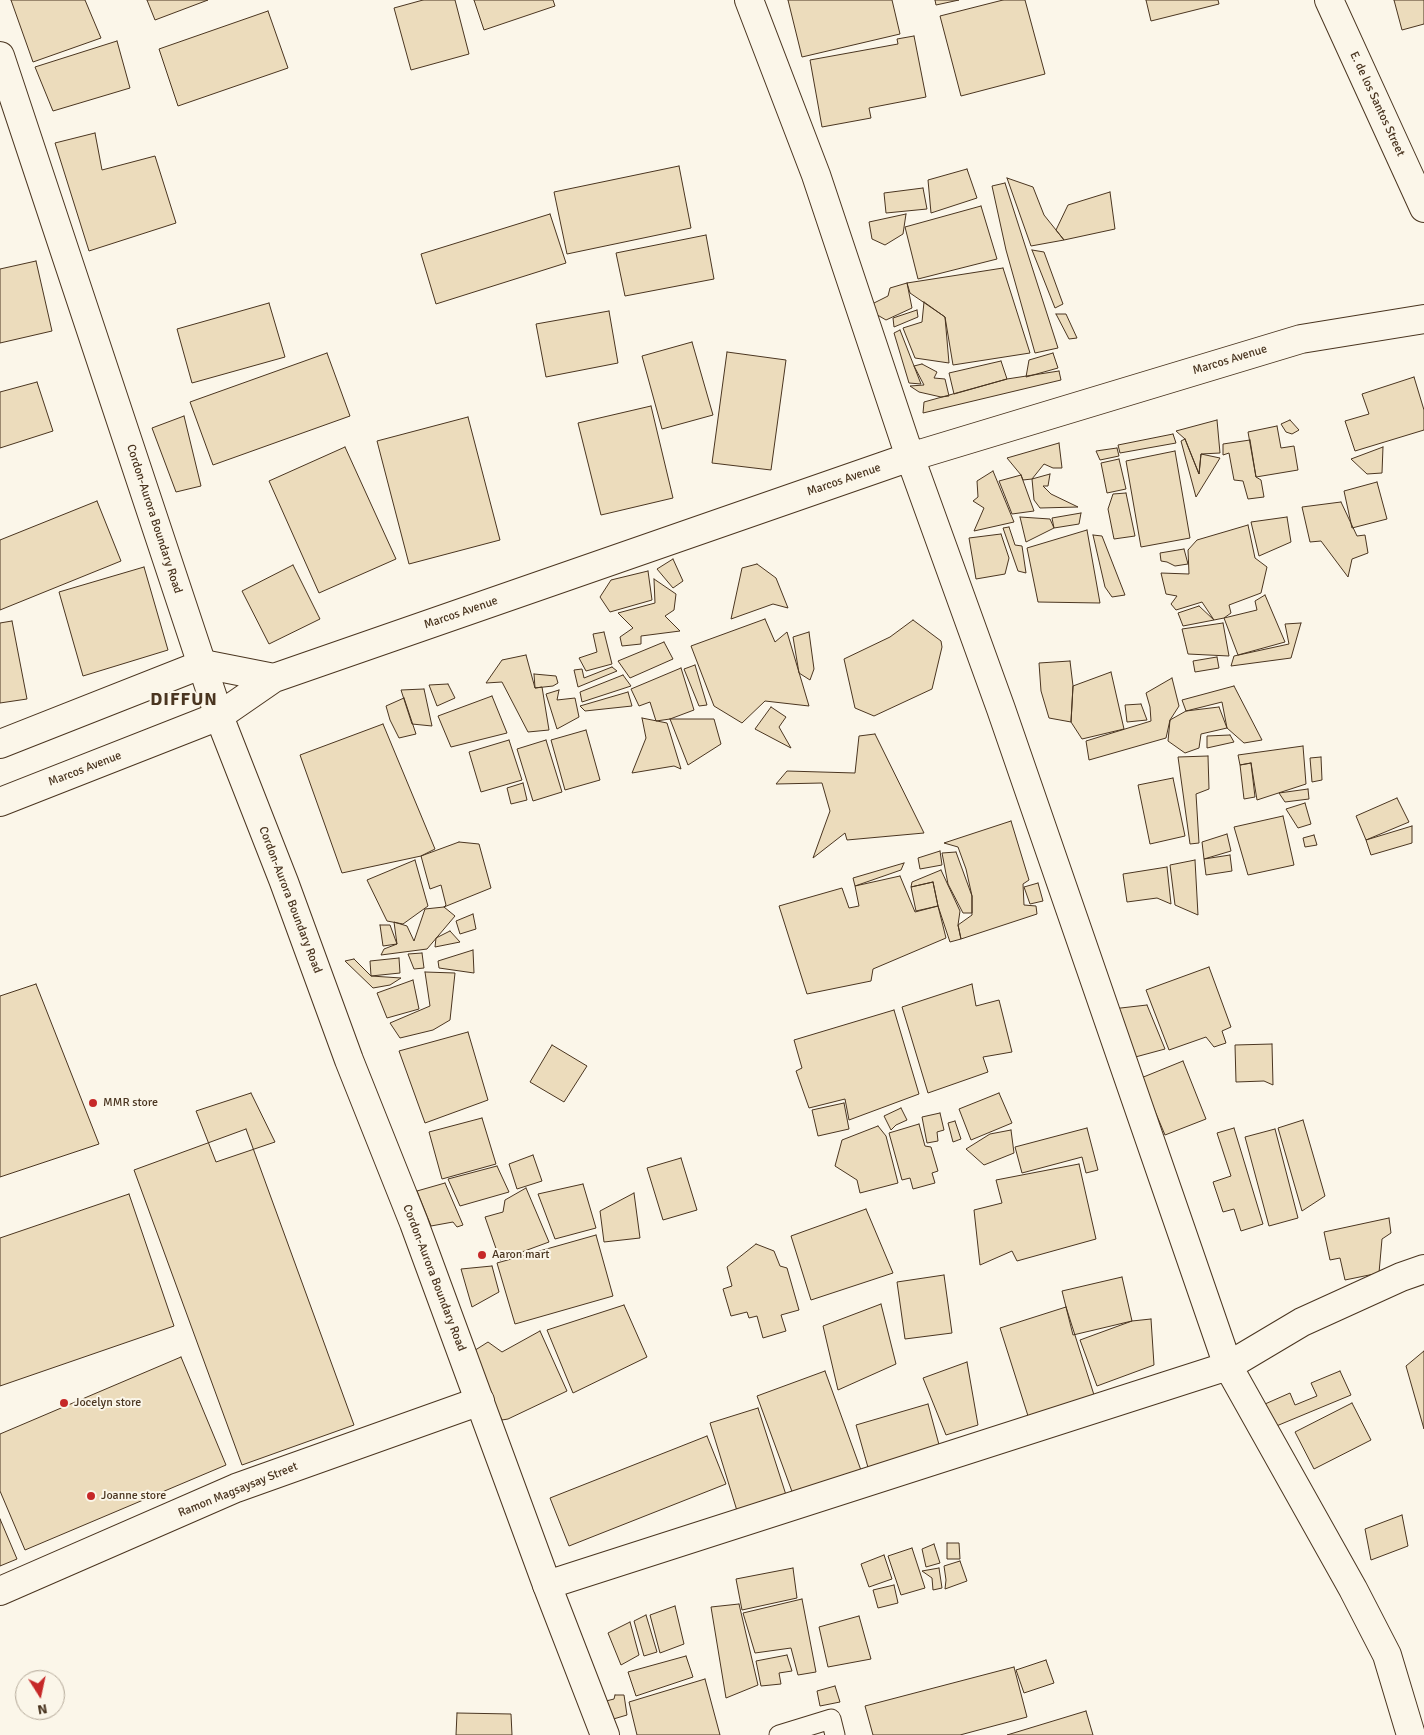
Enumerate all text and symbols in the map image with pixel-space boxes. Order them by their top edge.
street label: E. de los Santos Street [1346,49,1408,159]
street label: Marcos Avenue [1191,342,1269,378]
street label: Cordon-Aurora Boundary Road [123,443,185,595]
street label: Marcos Avenue [805,461,883,499]
street label: Marcos Avenue [422,594,500,632]
district label: DIFFUN [149,689,219,711]
street label: Marcos Avenue [46,748,124,790]
street label: Cordon-Aurora Boundary Road [255,825,325,975]
place label: MMR store [103,1096,158,1110]
marker: MMR store [87,1097,99,1109]
street label: Cordon-Aurora Boundary Road [399,1203,469,1353]
place label: Aaron mart [492,1248,550,1262]
marker: Aaron mart [476,1249,488,1261]
place label: Jocelyn store [74,1396,141,1410]
marker: Jocelyn store [58,1397,70,1409]
street label: Ramon Magsaysay Street [176,1459,300,1521]
place label: Joanne store [101,1489,166,1503]
marker: Joanne store [85,1490,97,1502]
north arrow [15,1670,65,1720]
text: N [36,1700,49,1718]

